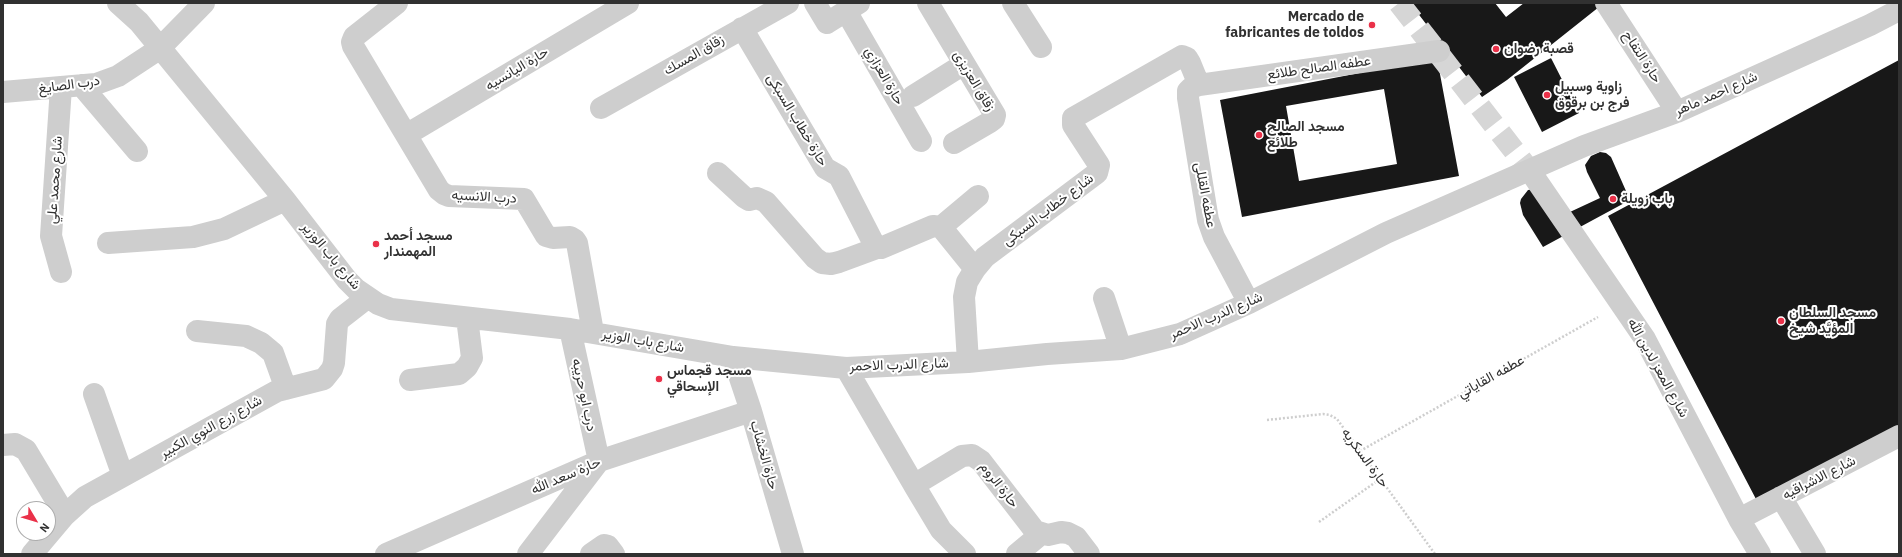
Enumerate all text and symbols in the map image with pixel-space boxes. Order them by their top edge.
place label: Mercado de fabricantes de toldos [1225,9,1364,42]
marker: Mercado de fabricantes de toldos [1367,20,1377,30]
street label: حارة التفاح [1619,28,1665,86]
street label: زقاق المسك [661,31,727,79]
place label: قصبة رضوان [1504,41,1574,57]
street label: حارة اليانسيه [482,44,552,94]
street label: حارة العزازي [861,44,907,108]
marker: قصبة رضوان [1491,44,1501,54]
street label: زقاق العزيزى [949,48,999,114]
street label: عطفه الصالح طلائع [1266,52,1372,84]
street label: شارع احمد ماهر [1672,68,1760,120]
street label: حارة خطاب السبكى [763,71,831,169]
street label: درب الصايغ [37,72,101,98]
place label: زاوية وسبيل فرج بن برقوق [1555,79,1630,112]
marker: زاوية وسبيل فرج بن برقوق [1542,90,1552,100]
place label: مسجد الصالح طلائع [1267,119,1345,152]
marker: مسجد الصالح طلائع [1254,130,1264,140]
street label: شارع محمد علي [44,135,66,225]
street label: عطفه القللى [1190,161,1220,229]
street label: شارع خطاب السبكى [999,170,1097,250]
street label: درب الانسيه [451,187,517,207]
place label: باب زويلة [1621,191,1673,207]
marker: باب زويلة [1608,194,1618,204]
street label: شارع باب الوزير [298,219,364,293]
place label: مسجد أحمد المهمندار [384,228,453,260]
marker: مسجد أحمد المهمندار [371,239,381,249]
street label: شارع الدرب الاحمر [1167,289,1265,343]
place label: مسجد السلطان المؤيَّد شيخ [1789,305,1876,338]
street label: شارع المعز لدين الله [1624,315,1692,421]
marker: مسجد السلطان المؤيَّد شيخ [1776,316,1786,326]
street label: شارع باب الوزير [601,325,685,357]
street label: عطفه القاياتي [1455,352,1527,402]
street label: شارع الدرب الاحمر [849,355,949,375]
street label: درب ابو حريبه [568,357,600,433]
place label: مسجد قجماس الإسحاقي [667,363,752,396]
marker: مسجد قجماس الإسحاقي [654,374,664,384]
street label: شارع زرع النوي الكبير [157,392,265,462]
street label: حارة الخشاب [746,419,782,491]
street label: حارة السكريه [1338,425,1392,491]
street label: شارع الاشراقيه [1779,452,1859,504]
street label: حارة سعد الله [529,454,603,498]
street label: حارة الروم [976,459,1022,511]
north arrow [16,501,56,541]
text: N [37,520,53,535]

